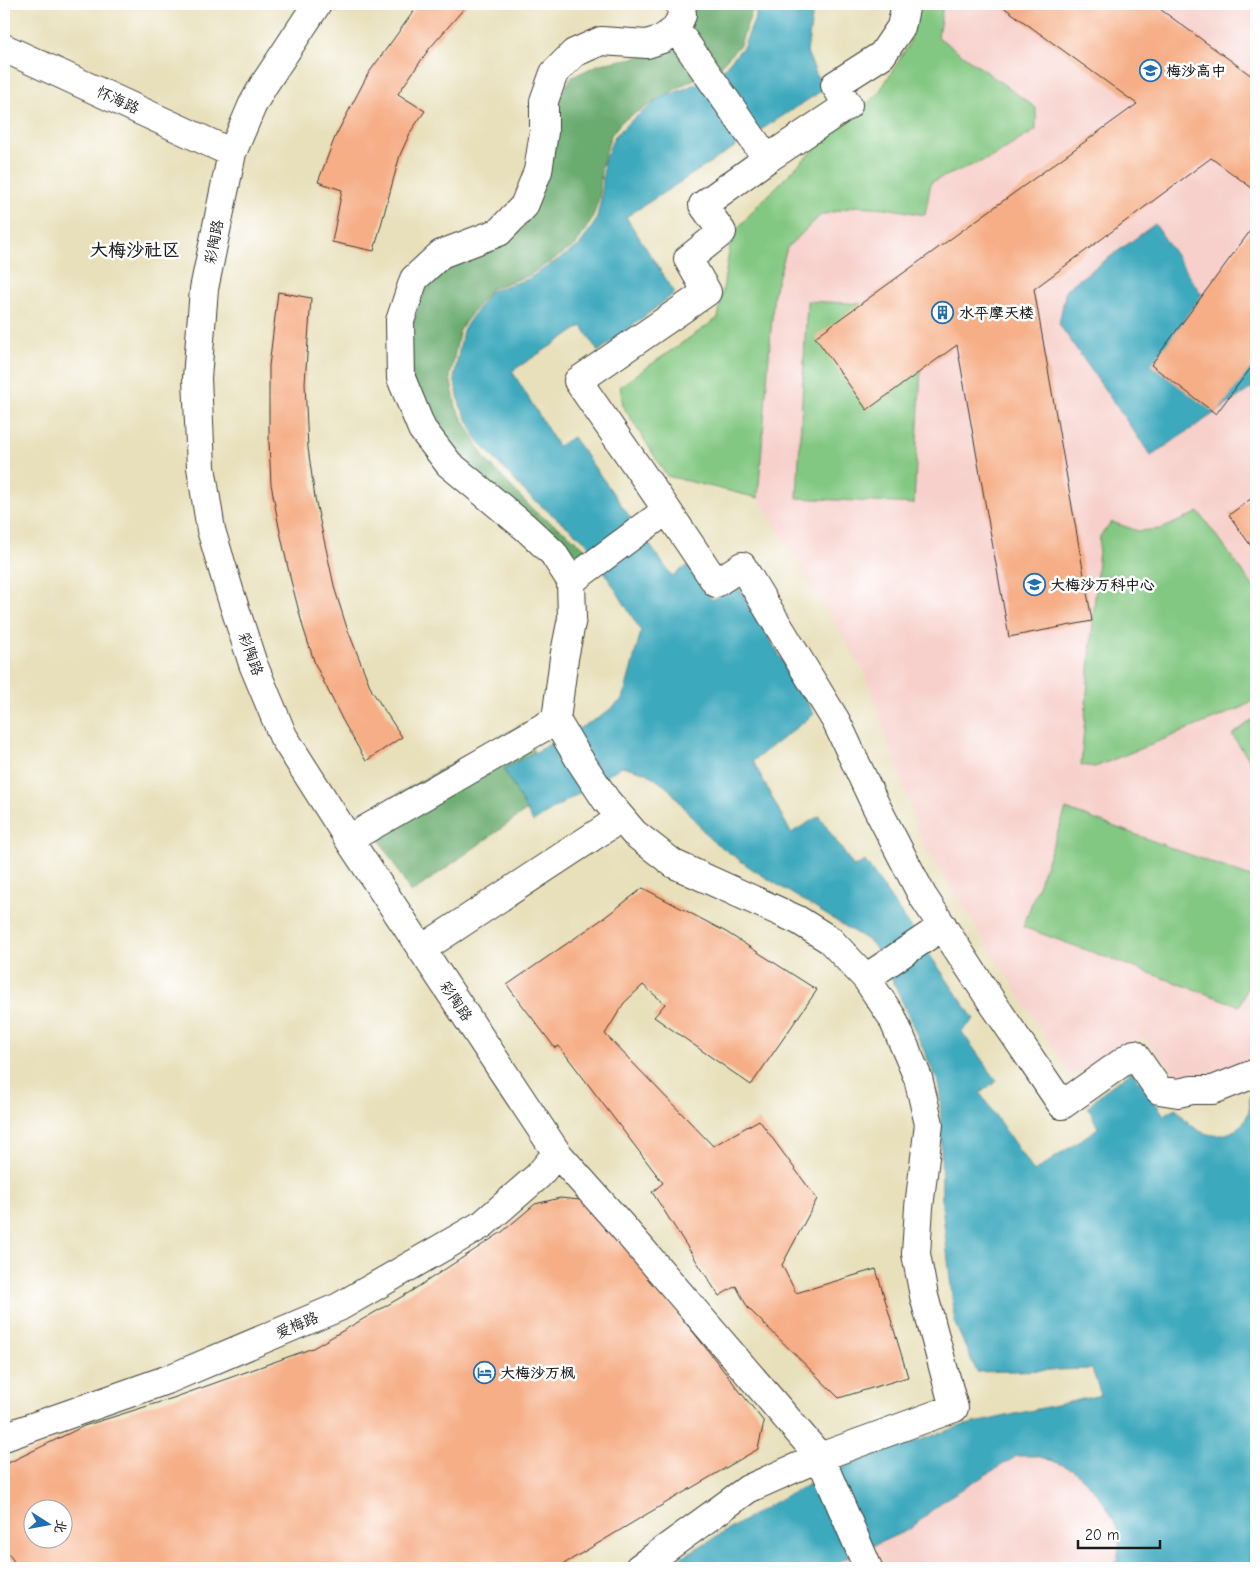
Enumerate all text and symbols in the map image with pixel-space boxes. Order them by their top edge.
school or university icon: 梅沙高中 [1138,59,1162,83]
place label: 梅沙高中 [1166,62,1226,80]
street label: 怀海路 [94,82,142,118]
street label: 彩陶路 [201,218,227,266]
district label: 大梅沙社区 [90,240,180,261]
building icon: 水平摩天楼 [931,301,955,325]
place label: 水平摩天楼 [959,304,1034,322]
school or university icon: 大梅沙万科中心 [1022,573,1046,597]
place label: 大梅沙万科中心 [1050,576,1155,594]
street label: 彩陶路 [235,630,267,678]
street label: 彩陶路 [436,977,476,1025]
street label: 爱梅路 [273,1308,321,1342]
hotel icon: 大梅沙万枫 [472,1361,496,1385]
place label: 大梅沙万枫 [500,1364,575,1382]
north arrow [22,1500,72,1550]
scale bar [1078,1517,1160,1549]
text: 北 [51,1518,70,1535]
text: 20 m [1085,1526,1119,1544]

